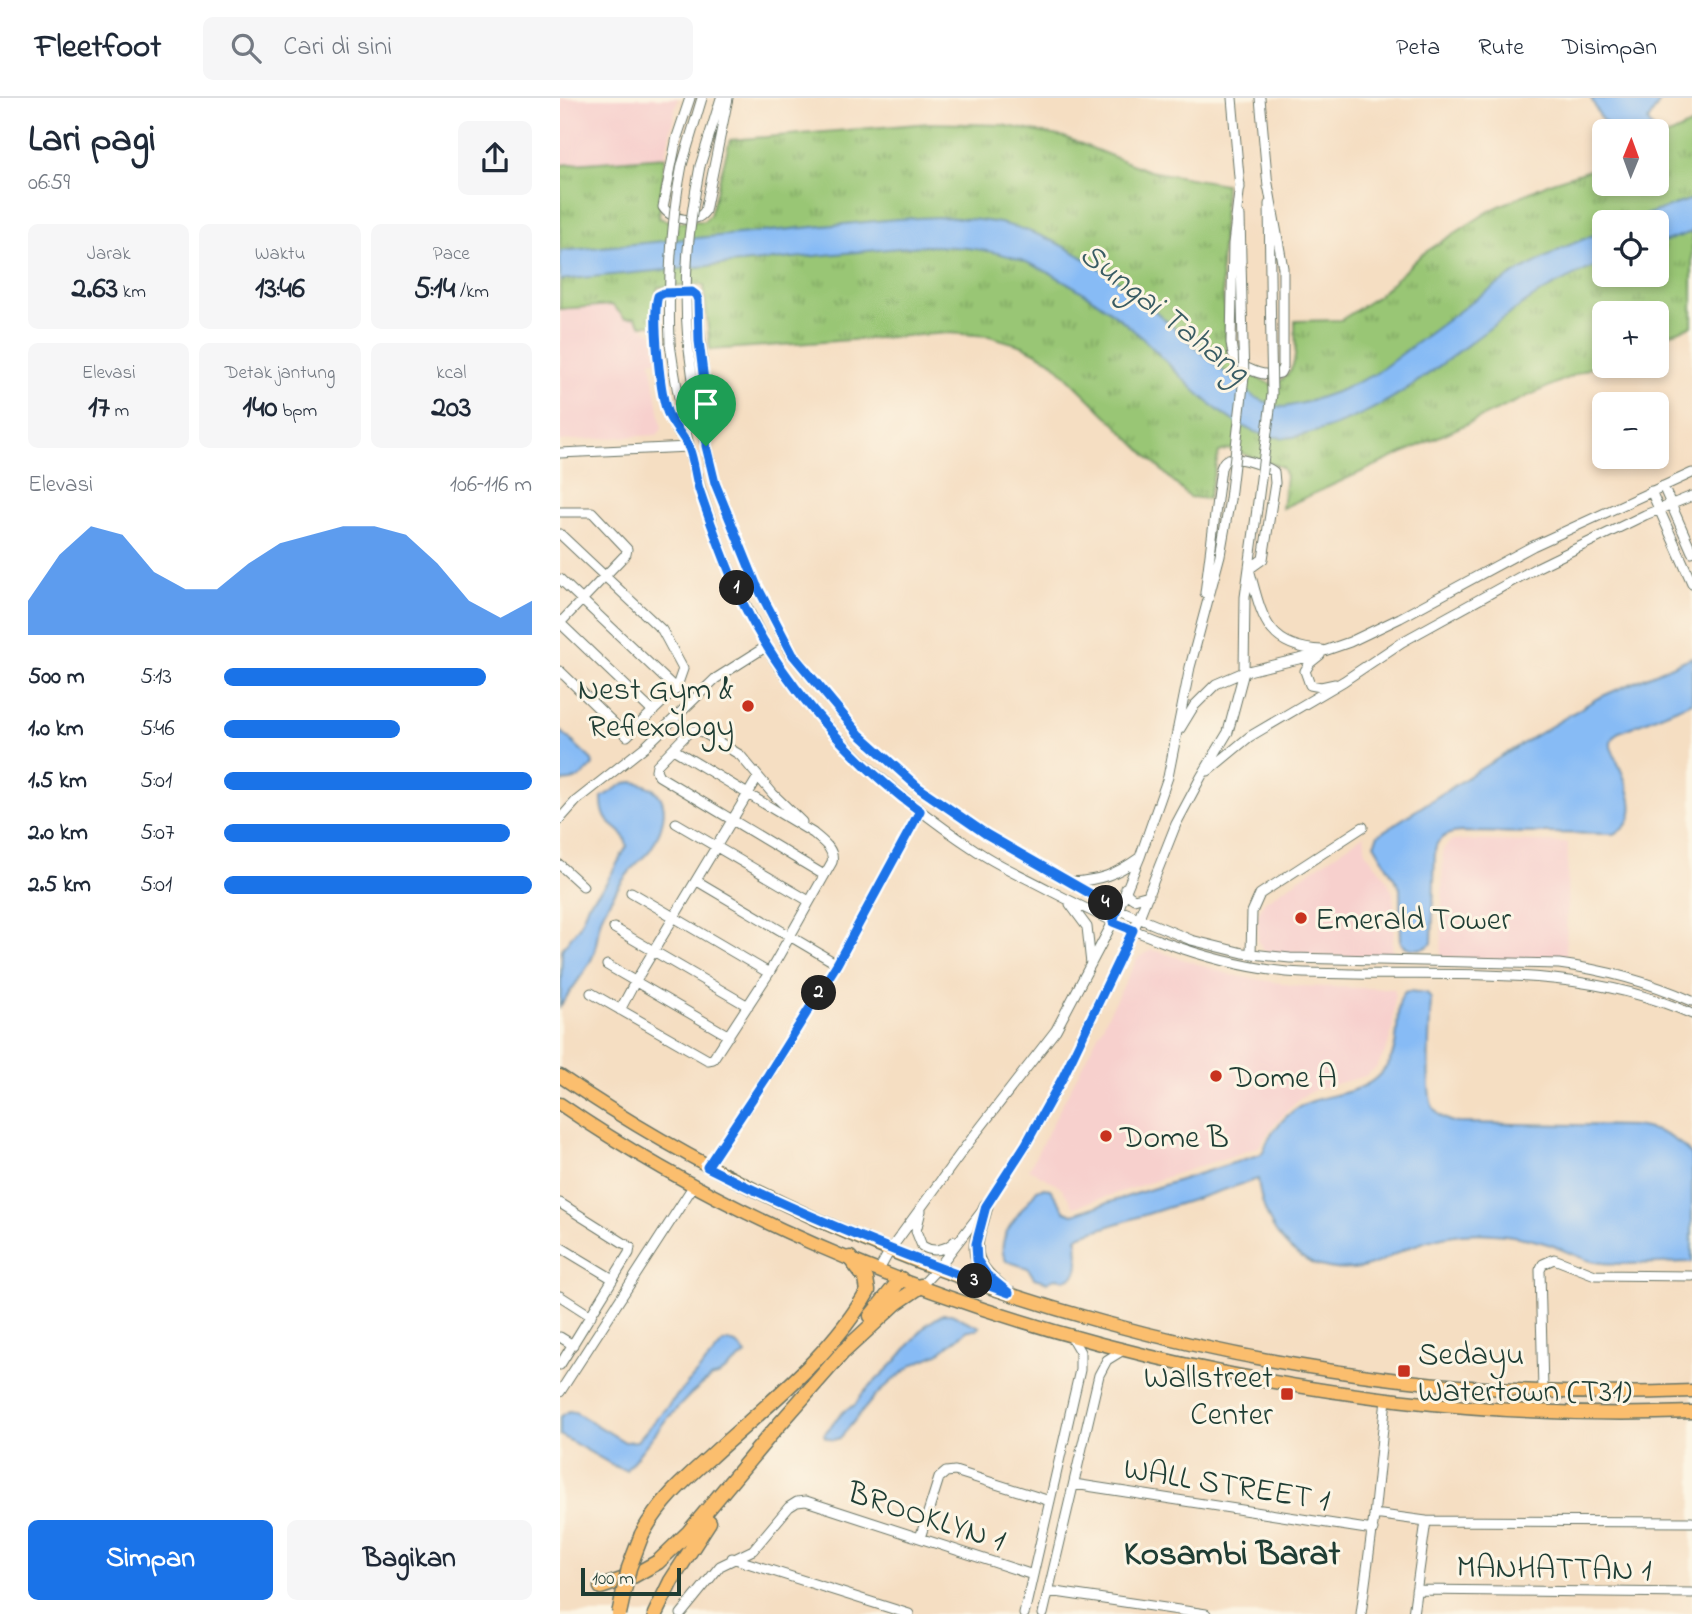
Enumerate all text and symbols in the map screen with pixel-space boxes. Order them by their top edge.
search box [203,17,693,80]
text: Fleetfoot [35,24,161,72]
icon: search [227,29,265,67]
text: Cari di sini [283,29,392,67]
text: Peta [1396,31,1440,66]
text: Rute [1478,31,1524,66]
text: Disimpan [1562,31,1657,66]
text: Lari pagi [28,113,156,169]
north arrow [1592,119,1670,196]
map controls [1592,119,1669,469]
button: share [458,121,532,195]
text: 06:59 [28,167,70,200]
button: locate [1592,210,1669,287]
water label: Sungai Tahang [1068,232,1260,397]
text: Jarak [87,241,131,268]
text: Waktu [255,241,305,268]
text: Pace [433,241,470,268]
text: 2.63 [71,268,118,312]
text: 13:46 [255,268,305,312]
text: 5:14 [414,268,455,312]
text: km [118,279,146,306]
text: /km [455,279,489,306]
button: + [1592,301,1669,378]
text: Elevasi [82,360,136,387]
text: Detak jantung [225,360,335,387]
text: kcal [436,360,466,387]
pin [676,374,736,446]
icon: arrive [687,385,725,423]
text: 17 [88,387,110,431]
text: 140 [243,387,277,431]
text: 203 [431,387,471,431]
button: − [1592,392,1669,469]
text: m [110,398,129,425]
text: bpm [277,398,317,425]
text: Elevasi [28,469,93,502]
text: 106–116 m [450,469,532,502]
pin: 1 [720,570,754,606]
text: 1 [733,574,740,601]
text: 500 m [28,661,85,694]
text: 5:13 [140,661,172,694]
place label: Nest Gym & Reflexology [578,668,734,752]
marker: Nest Gym & Reflexology [740,698,756,714]
text: 1.0 km [28,713,84,746]
text: 5:46 [140,713,175,746]
text: 1.5 km [28,765,87,798]
text: 5:01 [140,765,172,798]
text: 2.0 km [28,817,88,850]
text: 5:07 [140,817,175,850]
text: 2.5 km [28,869,91,902]
text: 5:01 [140,869,172,902]
pin: 4 [1088,886,1124,920]
text: 4 [1102,889,1109,916]
place label: Emerald Tower [1315,898,1511,945]
marker: Emerald Tower [1293,910,1309,926]
pin: 2 [802,976,836,1010]
text: 2 [814,979,823,1006]
place label: Dome A [1229,1056,1337,1103]
marker: Dome A [1208,1068,1224,1084]
place label: Dome B [1119,1116,1229,1163]
marker: Dome B [1098,1128,1114,1144]
pin: 3 [958,1264,992,1298]
text: 3 [971,1267,978,1294]
place label: Sedayu Watertown (T31) [1418,1333,1632,1417]
place label: Wallstreet Center [1144,1356,1273,1440]
marker: Sedayu Watertown (T31) [1396,1363,1412,1379]
marker: Wallstreet Center [1279,1386,1295,1402]
street label: WALL STREET 1 [1120,1447,1333,1526]
street label: BROOKLYN 1 [840,1470,1011,1566]
button: Simpan [28,1520,273,1600]
button: Bagikan [287,1520,532,1600]
district label: Kosambi Barat [1124,1530,1341,1581]
street label: MANHATTAN 1 [1456,1545,1652,1596]
scale bar [581,1565,681,1597]
text: 100 m [592,1566,634,1593]

